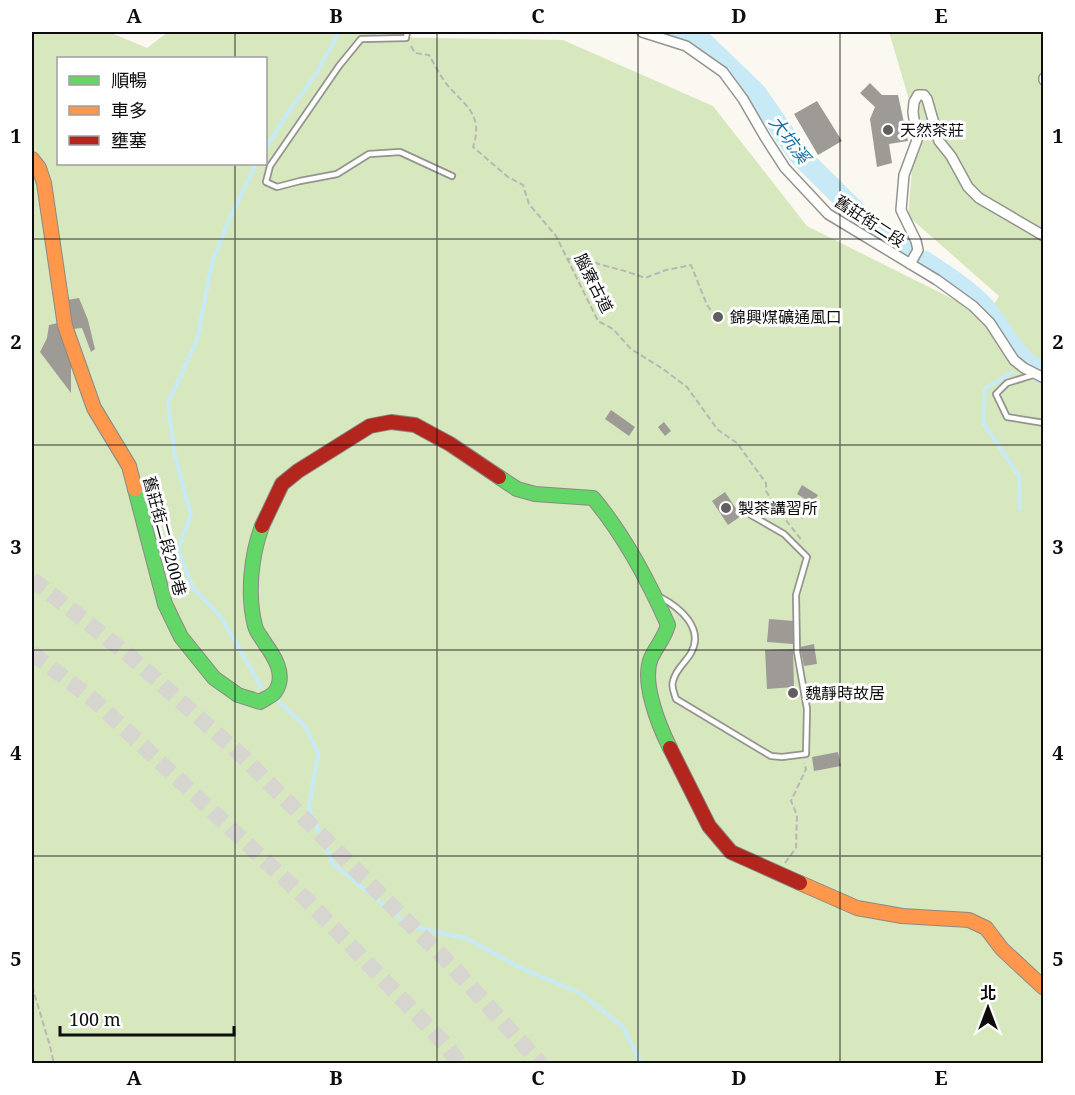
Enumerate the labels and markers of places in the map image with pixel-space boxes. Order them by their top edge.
place label: 天然茶莊 [900,119,964,141]
marker: 天然茶莊 [881,123,895,137]
place label: 錦興煤礦通風口 [730,306,842,328]
marker: 錦興煤礦通風口 [711,310,725,324]
place label: 製茶講習所 [738,497,818,519]
marker: 製茶講習所 [719,501,733,515]
place label: 魏靜時故居 [805,682,885,704]
marker: 魏靜時故居 [786,686,800,700]

